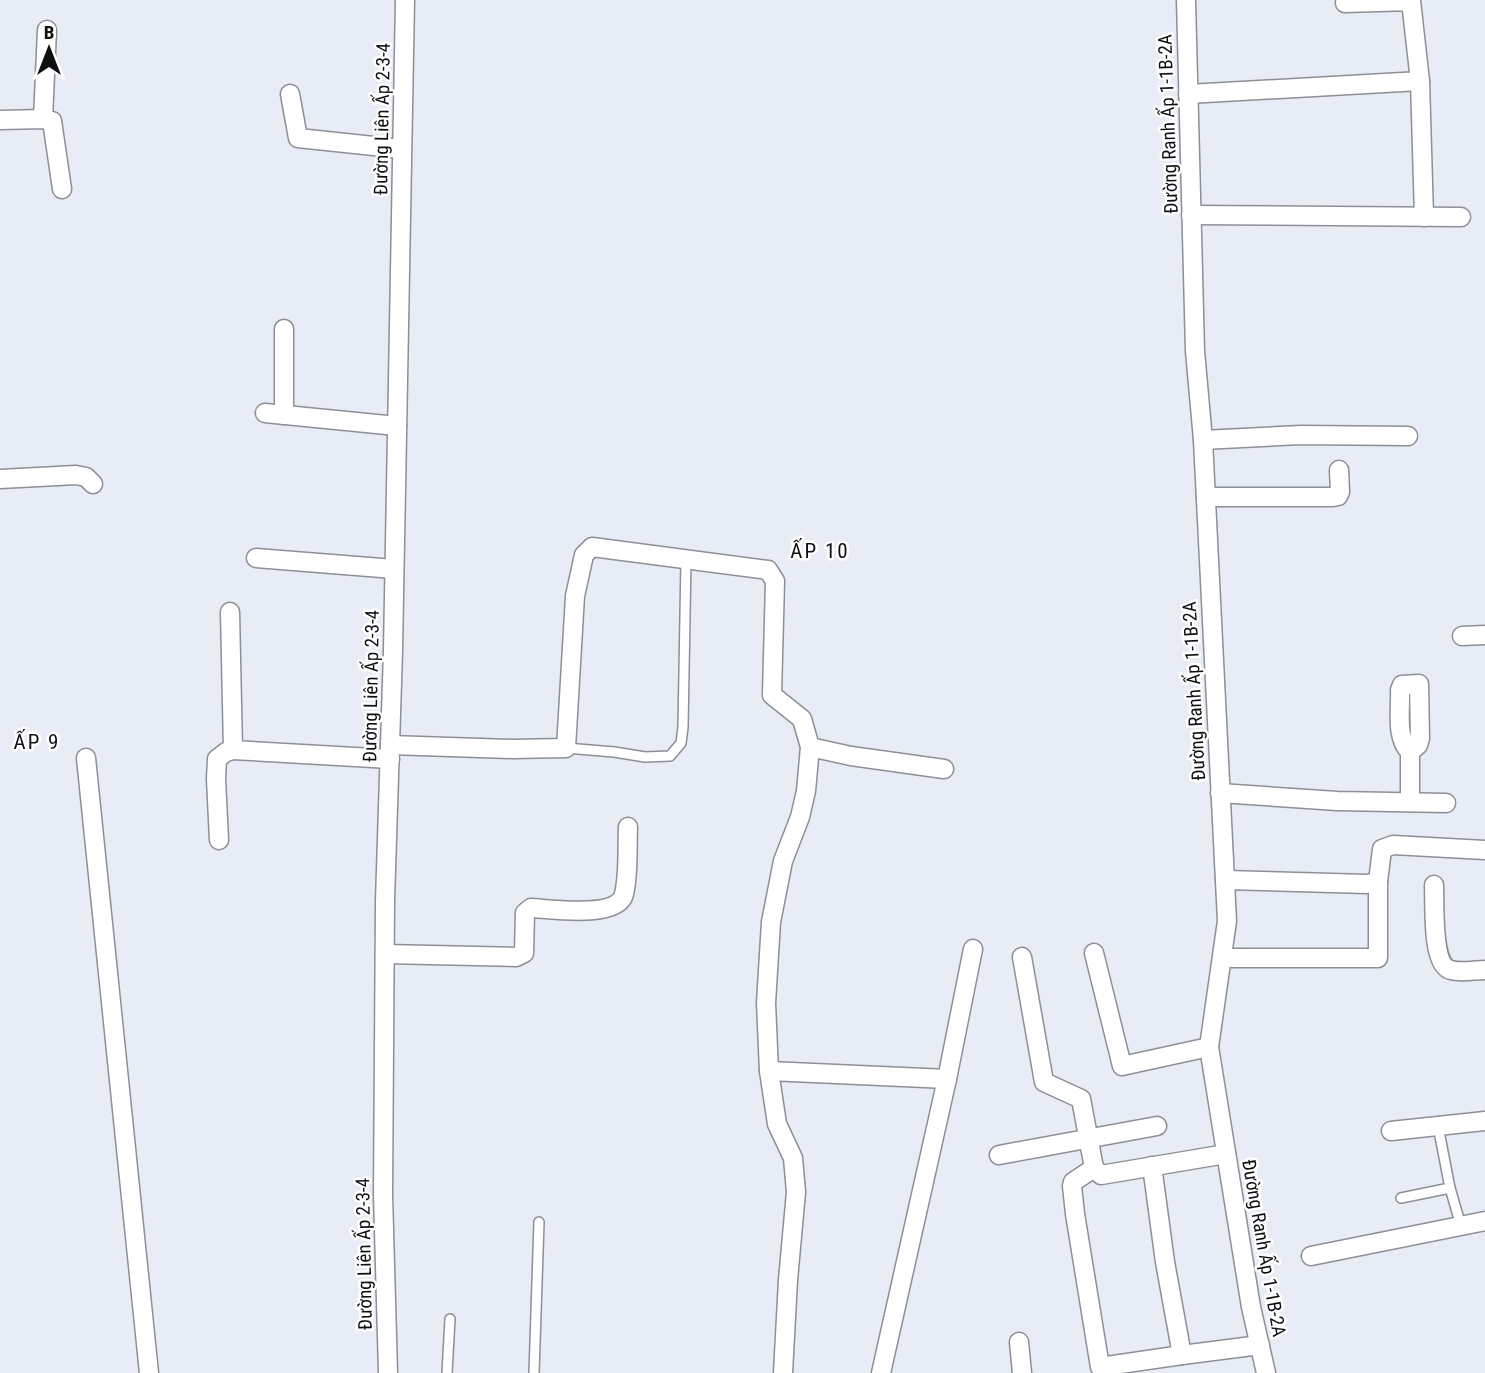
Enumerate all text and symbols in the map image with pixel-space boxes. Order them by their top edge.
north arrow [14,14,84,84]
text: B [44,21,54,44]
street label: Đường Ranh Ấp 1-1B-2A [1153,34,1183,214]
street label: Đường Liên Ấp 2-3-4 [369,43,395,195]
district label: ẤP 10 [790,538,850,563]
street label: Đường Ranh Ấp 1-1B-2A [1178,601,1210,781]
street label: Đường Liên Ấp 2-3-4 [358,610,384,762]
district label: ẤP 9 [14,729,60,754]
street label: Đường Ranh Ấp 1-1B-2A [1237,1158,1291,1338]
street label: Đường Liên Ấp 2-3-4 [351,1178,377,1330]

